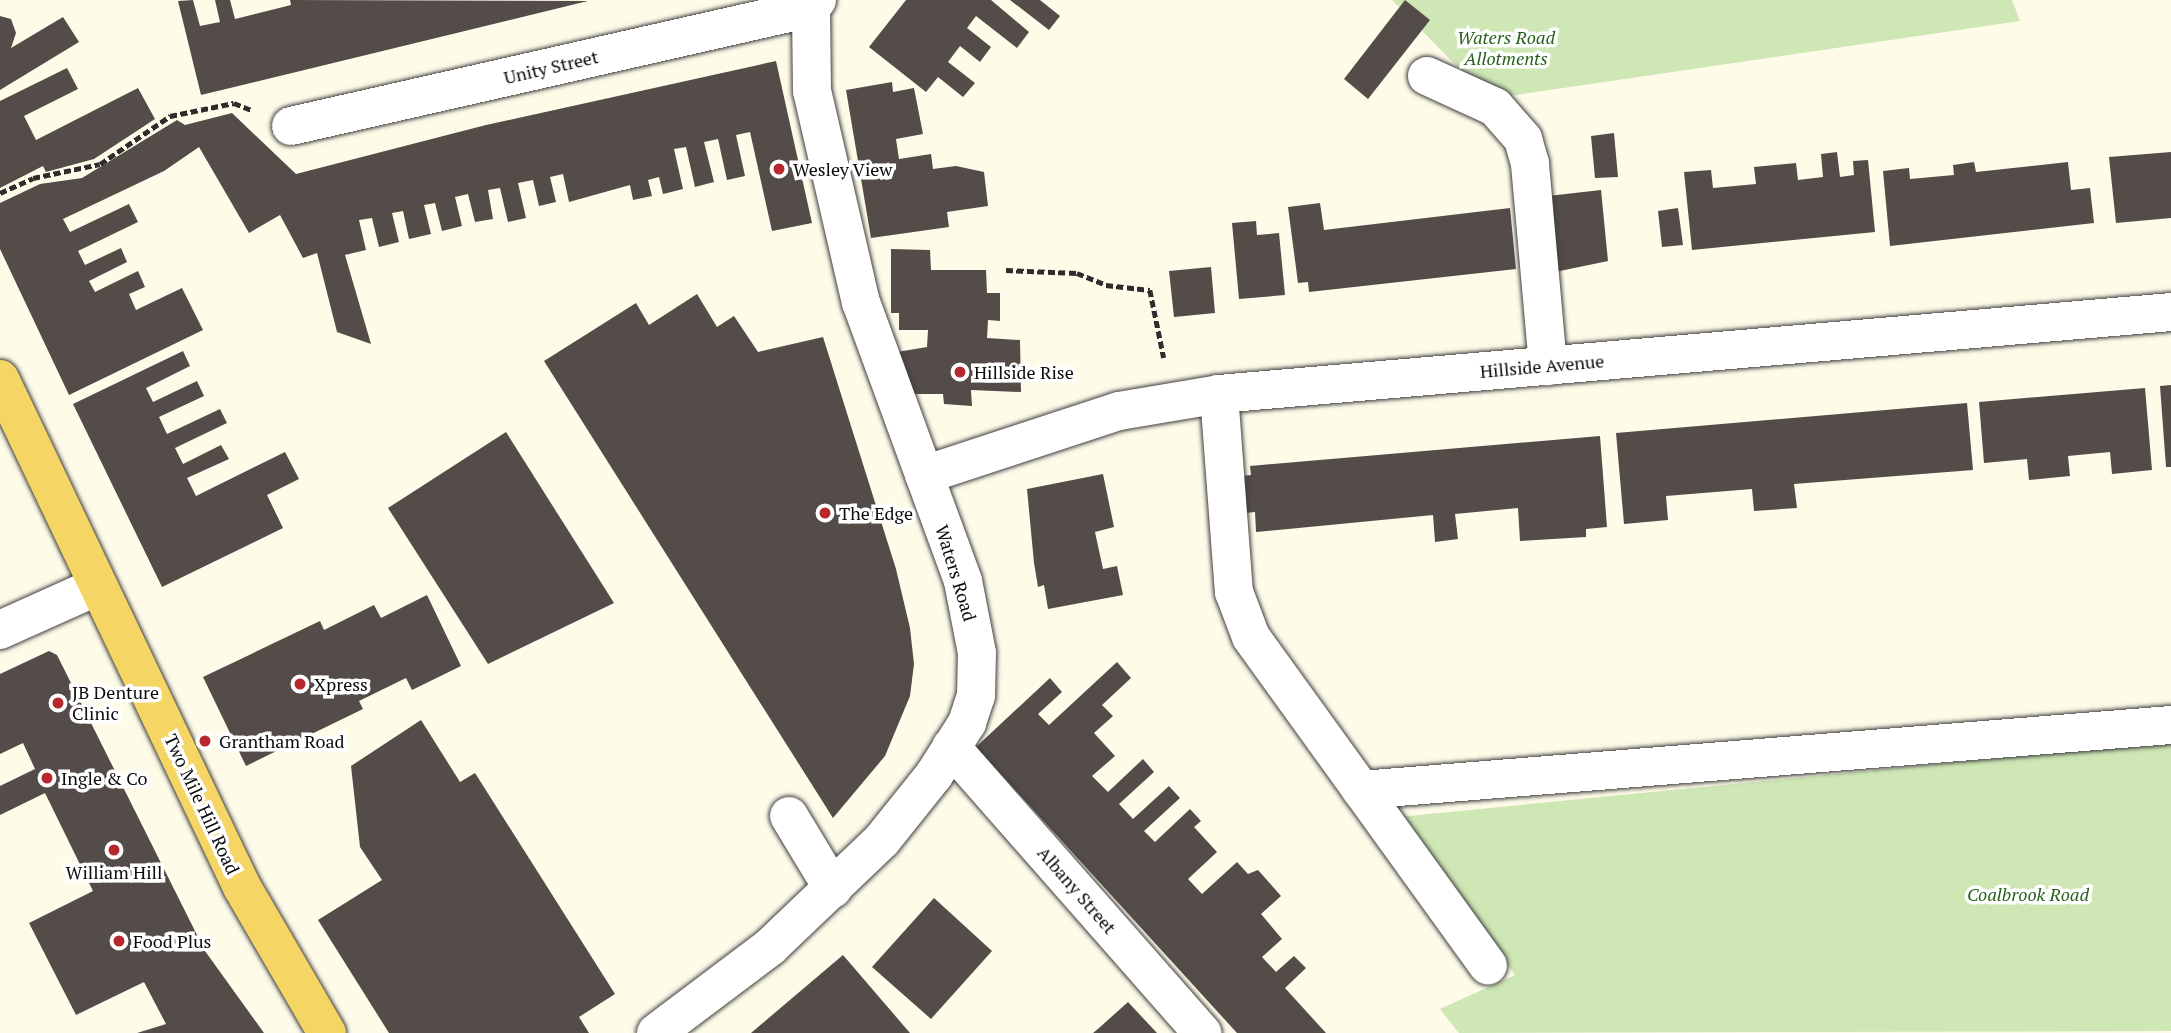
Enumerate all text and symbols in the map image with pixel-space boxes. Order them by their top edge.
park label: Waters Road Allotments [1457,27,1555,70]
street label: Unity Street [502,46,600,88]
place label: Wesley View [793,158,893,180]
marker: Wesley View [771,161,787,177]
street label: Hillside Avenue [1479,350,1605,382]
place label: Hillside Rise [974,361,1074,383]
marker: Hillside Rise [952,364,968,380]
place label: The Edge [839,502,913,524]
marker: The Edge [817,505,833,521]
street label: Waters Road [931,522,981,624]
place label: Xpress [314,673,368,695]
marker: Xpress [292,676,308,692]
place label: JB Denture Clinic [72,682,159,724]
marker: JB Denture Clinic [50,695,66,711]
place label: Grantham Road [219,730,344,752]
street label: Two Mile Hill Road [160,731,244,877]
marker: Grantham Road [197,733,213,749]
place label: Ingle & Co [61,767,147,789]
marker: Ingle & Co [39,770,55,786]
marker: William Hill [106,842,122,858]
street label: Albany Street [1033,842,1121,938]
place label: William Hill [66,861,162,883]
park label: Coalbrook Road [1967,883,2089,905]
place label: Food Plus [133,930,211,952]
marker: Food Plus [111,933,127,949]

